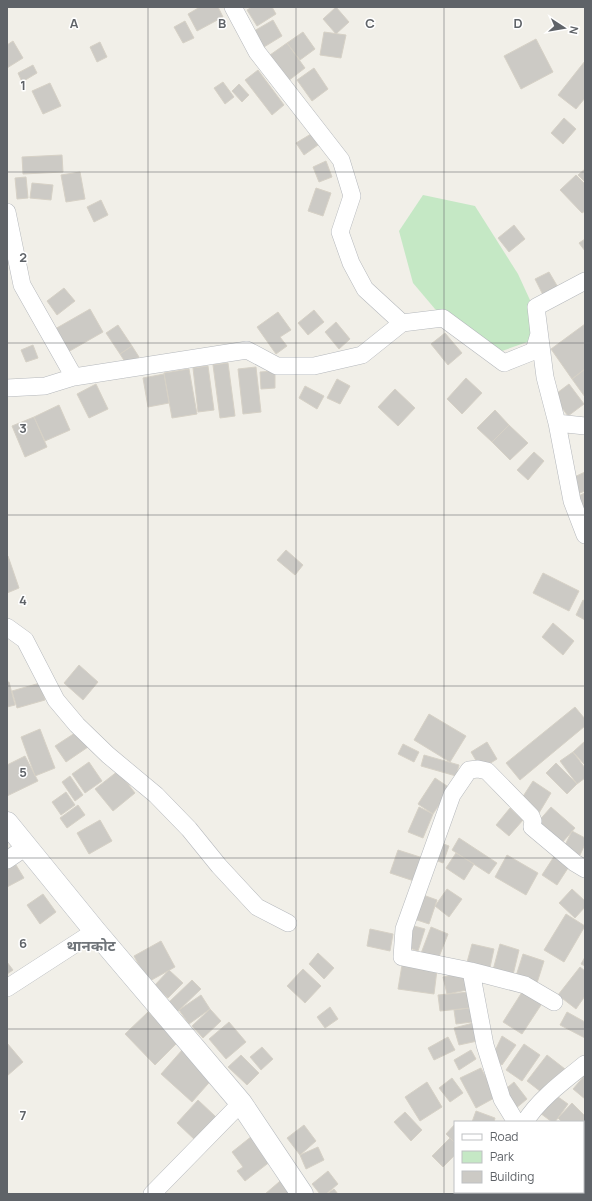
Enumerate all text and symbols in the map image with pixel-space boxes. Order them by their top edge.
north arrow [544,8,584,48]
text: A [70,14,79,32]
text: B [218,14,226,32]
text: C [365,14,375,32]
text: D [513,14,523,32]
text: N [566,25,582,36]
text: 1 [20,76,26,94]
text: 2 [19,248,27,266]
text: 3 [19,419,27,437]
text: 4 [19,591,27,609]
text: 5 [19,763,27,781]
text: 6 [19,934,27,952]
district label: थानकोट [66,935,117,956]
text: 7 [20,1106,27,1124]
legend [454,1121,584,1193]
text: Road [490,1128,518,1145]
text: Park [490,1148,515,1165]
text: Building [490,1168,534,1185]

